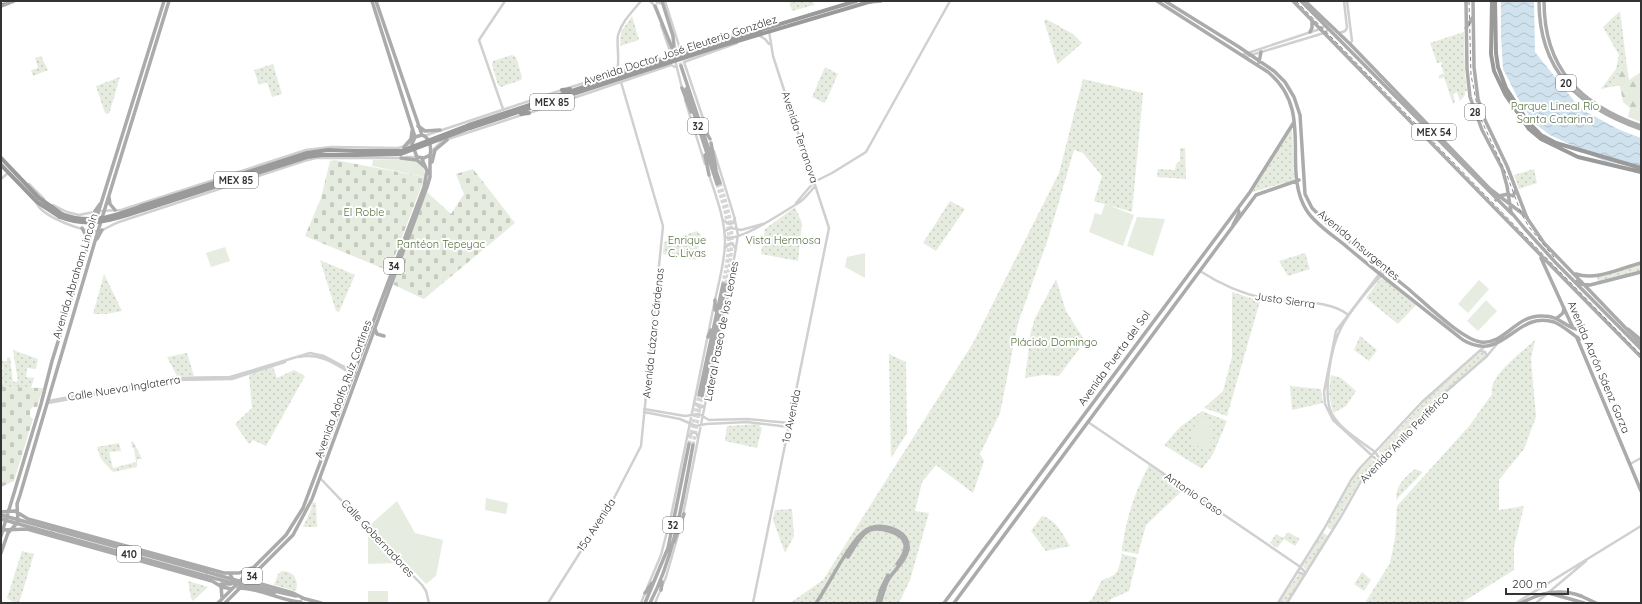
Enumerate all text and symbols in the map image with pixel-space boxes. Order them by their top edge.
street label: Avenida Doctor José Eleuterio González [581,12,779,88]
road number: 20 [1556,75,1576,91]
street label: Avenida Terranova [779,89,821,185]
road number: MEX 85 [530,94,574,110]
park label: Parque Lineal Río Santa Catarina [1511,99,1600,126]
road number: 28 [1465,104,1485,120]
road number: 32 [688,118,708,134]
road number: MEX 54 [1412,124,1456,140]
road number: MEX 85 [214,172,258,188]
park label: El Roble [343,205,385,219]
street label: Avenida Insurgentes [1315,207,1403,283]
street label: Avenida Abraham Lincoln [49,212,101,340]
park label: Enrique C. Livas [668,233,706,260]
park label: Vista Hermosa [745,233,821,247]
park label: Pantéon Tepeyac [397,237,485,251]
road number: 34 [384,258,404,274]
street label: Lateral Paseo de los Leones [701,260,741,402]
street label: Avenida Lázaro Cárdenas [639,267,667,399]
street label: Justo Sierra [1254,289,1316,311]
street label: Avenida Aarón Sáenz Garza [1565,299,1633,435]
street label: Avenida Puerta del Sol [1075,308,1153,408]
street label: Avenida Adolfo Ruíz Cortines [311,318,375,460]
park label: Plácido Domingo [1011,335,1098,349]
street label: Calle Nueva Inglaterra [67,372,181,404]
street label: 1a Avenida [778,388,804,444]
street label: Avenida Anillo Periférico [1357,388,1452,486]
street label: Antonio Caso [1162,469,1226,519]
street label: Calle Gobernadores [338,496,418,580]
street label: 15a Avenida [574,496,618,554]
road number: 32 [663,517,683,533]
road number: 410 [117,546,141,562]
road number: 34 [242,568,262,584]
scale bar [1506,570,1568,596]
text: 200 m [1512,576,1547,591]

